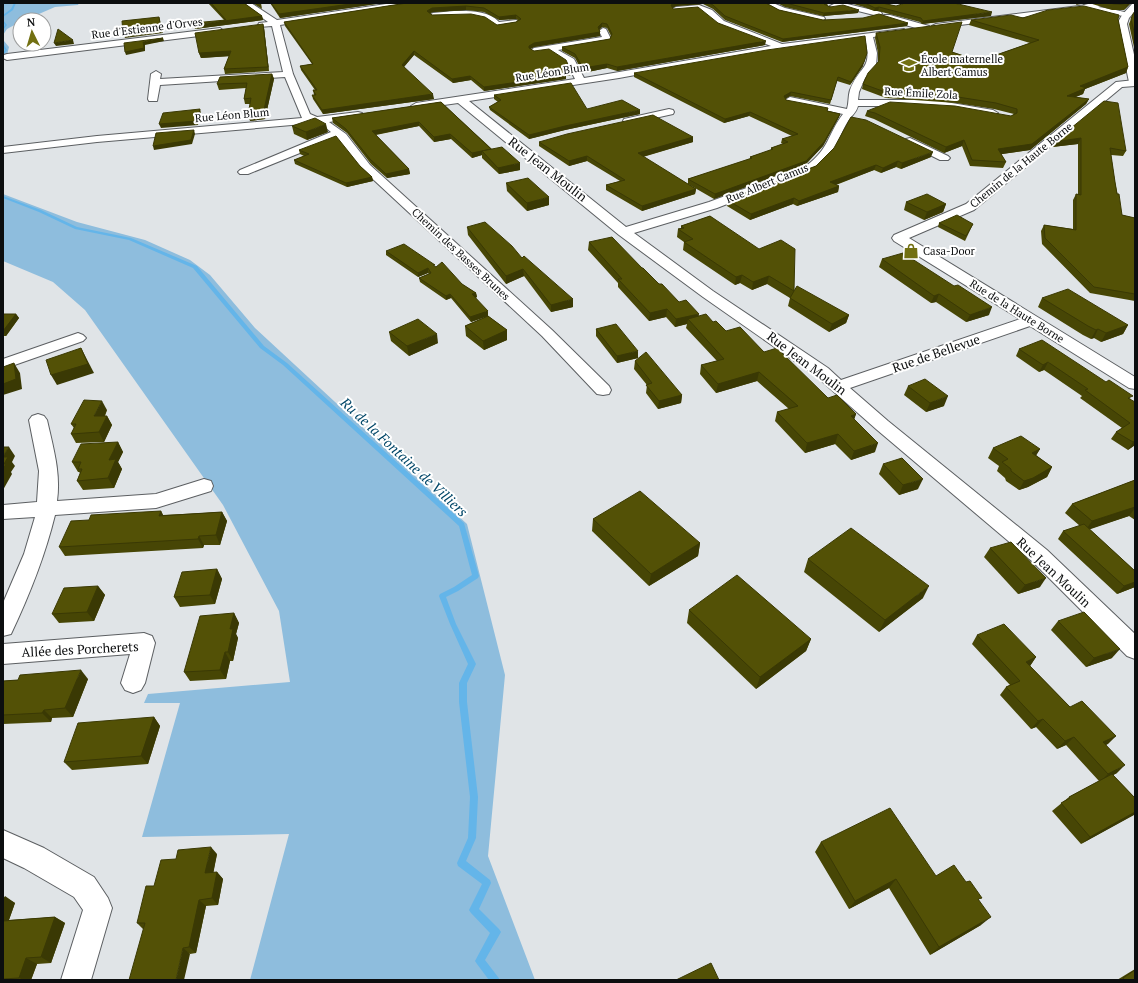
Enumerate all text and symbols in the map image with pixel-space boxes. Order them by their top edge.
north arrow [12,12,52,52]
street label: Rue d'Estienne d'Orves [91,14,204,42]
text: N [26,15,37,29]
place label: École maternelle Albert Camus [921,52,1004,79]
school or university icon: École maternelle Albert Camus [900,56,918,74]
street label: Rue Léon Blum [514,59,590,85]
street label: Rue Émile Zola [884,84,959,102]
street label: Rue Léon Blum [194,105,270,125]
street label: Chemin de la Haute Borne [967,119,1076,211]
street label: Rue Jean Moulin [505,133,591,206]
street label: Rue Albert Camus [724,160,811,206]
street label: Chemin des Basses Brunes [409,205,513,303]
shop icon: Casa-Door [902,242,920,260]
place label: Casa-Door [923,244,976,258]
street label: Rue de la Haute Borne [967,276,1067,346]
street label: Rue Jean Moulin [764,327,851,399]
street label: Rue de Bellevue [890,330,982,376]
water label: Ru de la Fontaine de Villiers [336,392,472,521]
street label: Rue Jean Moulin [1013,533,1095,611]
street label: Allée des Porcherets [21,637,139,661]

